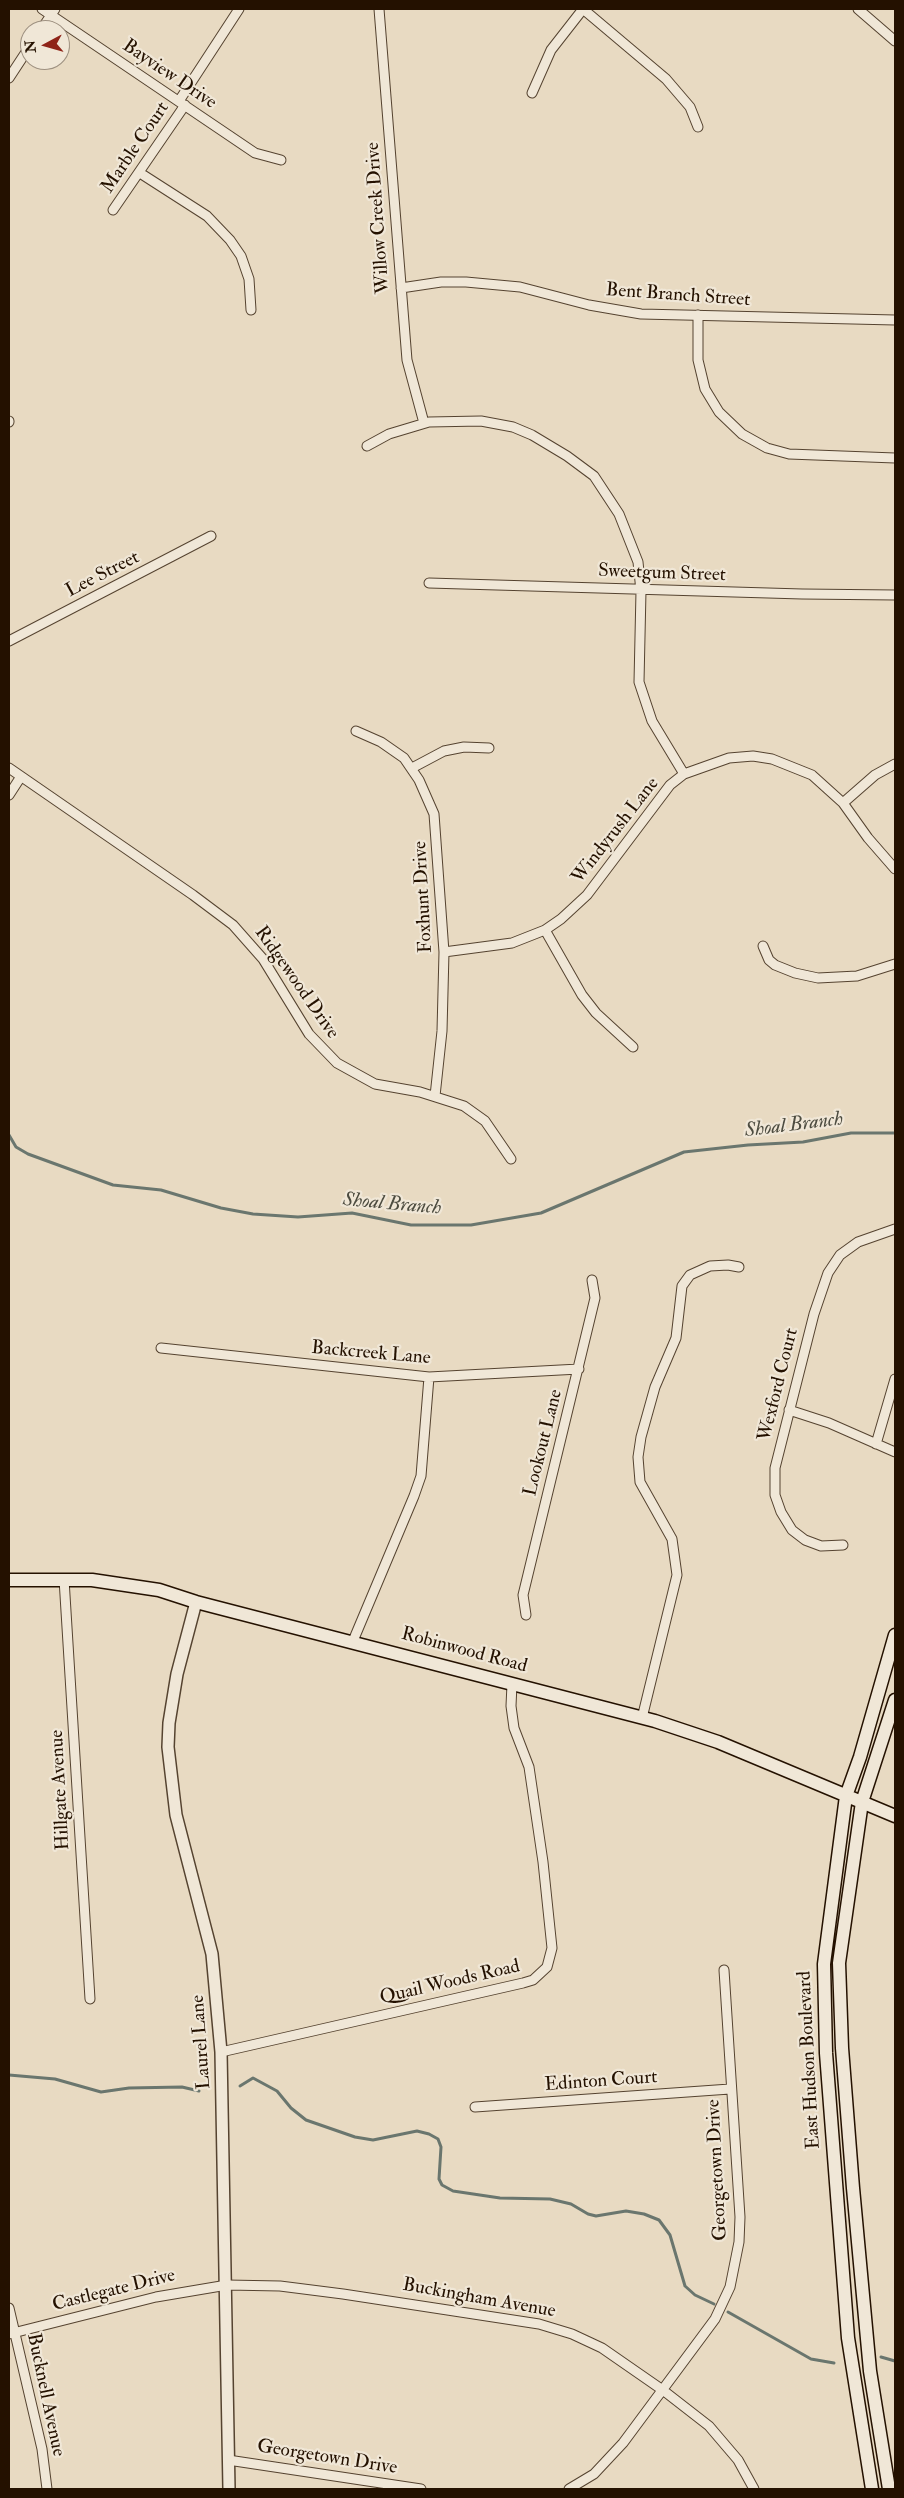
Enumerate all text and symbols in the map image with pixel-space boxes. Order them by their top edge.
north arrow [20,20,70,70]
street label: Bayview Drive [118,35,220,115]
text: N [21,39,40,54]
street label: Marble Court [97,98,175,198]
street label: Willow Creek Drive [362,141,396,295]
street label: Bent Branch Street [605,280,751,312]
street label: Lee Street [62,547,144,603]
street label: Sweetgum Street [598,560,726,588]
street label: Windyrush Lane [567,773,665,889]
street label: Foxhunt Drive [410,841,438,953]
street label: Ridgewood Drive [249,922,343,1044]
water label: Shoal Branch [743,1108,845,1144]
water label: Shoal Branch [342,1189,442,1221]
street label: Wexford Court [754,1326,804,1444]
street label: Backcreek Lane [310,1337,432,1371]
street label: Lookout Lane [520,1387,568,1499]
street label: Robinwood Road [399,1623,529,1679]
street label: Hillgate Avenue [46,1729,76,1851]
street label: Quail Woods Road [378,1956,522,2010]
street label: East Hudson Boulevard [794,1970,826,2150]
street label: Laurel Lane [187,1994,217,2090]
street label: Edinton Court [544,2067,658,2097]
street label: Georgetown Drive [703,2099,733,2241]
street label: Castlegate Drive [50,2265,178,2317]
street label: Buckingham Avenue [401,2274,557,2324]
street label: Bucknell Avenue [21,2331,69,2459]
street label: Georgetown Drive [255,2436,399,2480]

